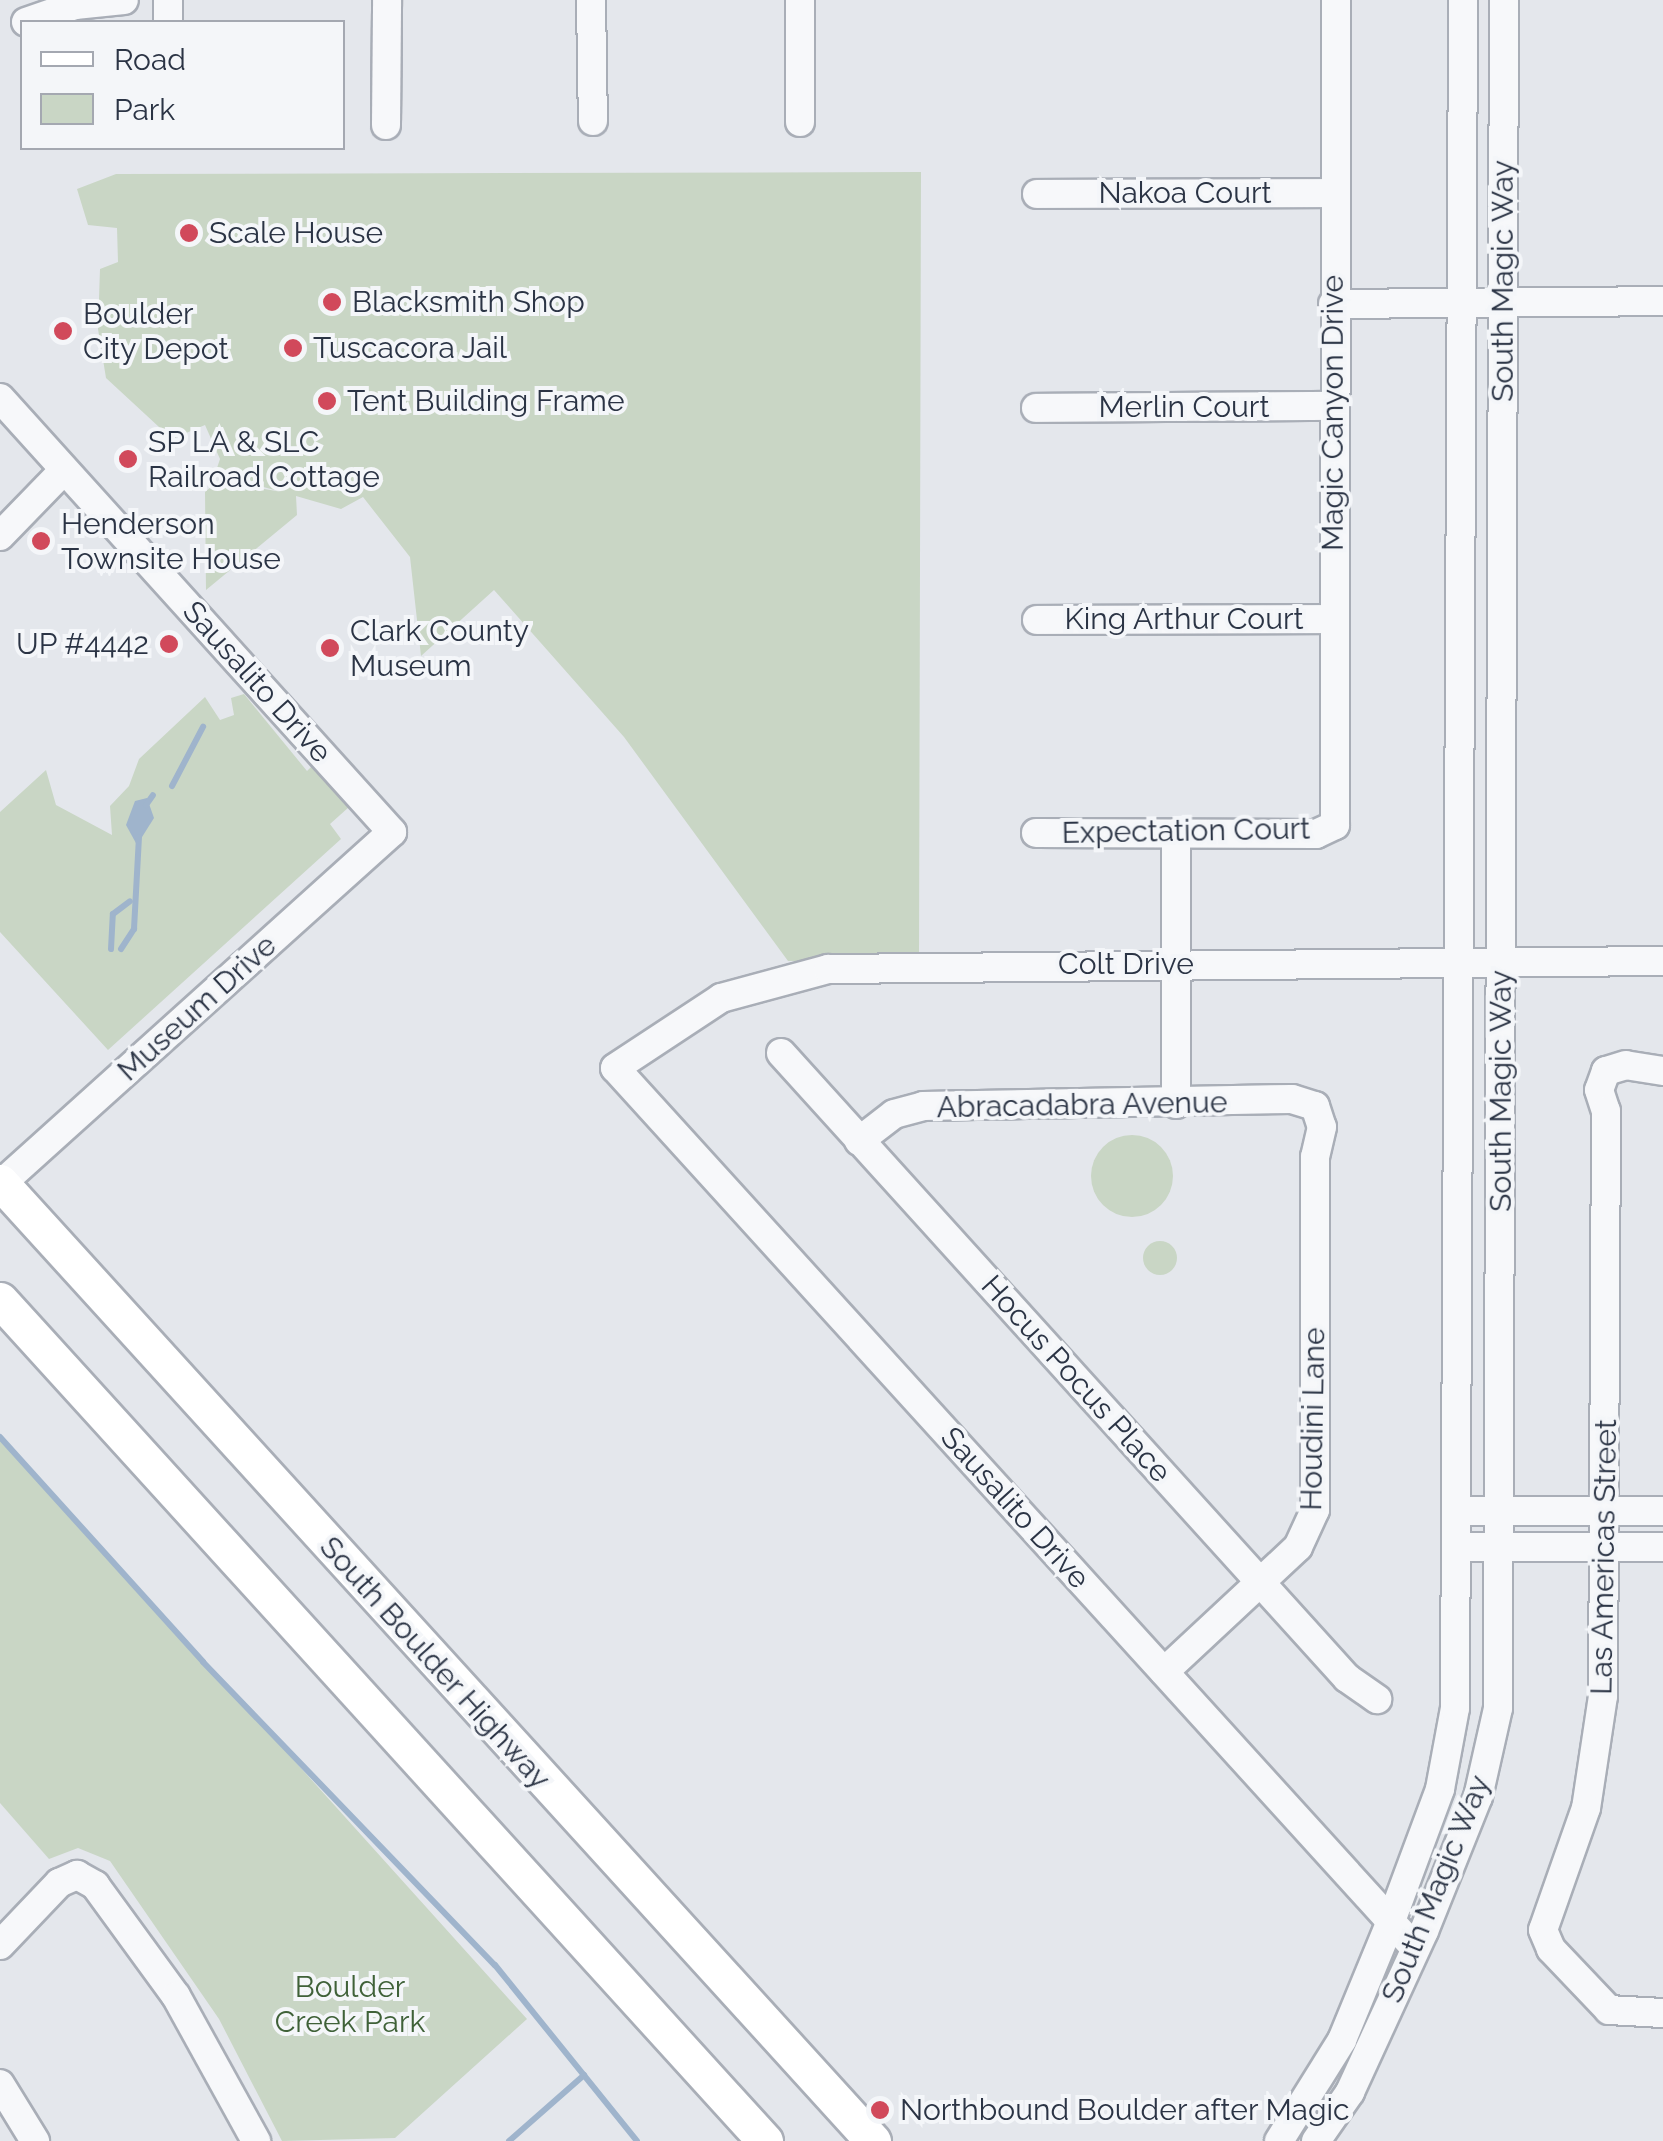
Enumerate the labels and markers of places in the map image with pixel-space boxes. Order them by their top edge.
place label: Scale House [209,215,383,251]
marker: Scale House [178,222,200,244]
place label: Blacksmith Shop [352,284,585,320]
marker: Blacksmith Shop [321,291,343,313]
place label: Boulder City Depot [83,296,229,366]
marker: Boulder City Depot [52,320,74,342]
place label: Tuscacora Jail [313,330,508,366]
marker: Tuscacora Jail [282,337,304,359]
place label: Tent Building Frame [347,383,624,419]
marker: Tent Building Frame [316,390,338,412]
place label: SP LA & SLC Railroad Cottage [148,424,380,494]
marker: SP LA & SLC Railroad Cottage [117,448,139,470]
place label: Henderson Townsite House [61,506,281,576]
marker: Henderson Townsite House [30,530,52,552]
place label: Clark County Museum [350,613,529,684]
place label: UP #4442 [15,626,149,662]
marker: UP #4442 [158,633,180,655]
marker: Clark County Museum [319,637,341,659]
place label: Northbound Boulder after Magic [900,2092,1351,2128]
marker: Northbound Boulder after Magic [869,2099,891,2121]

